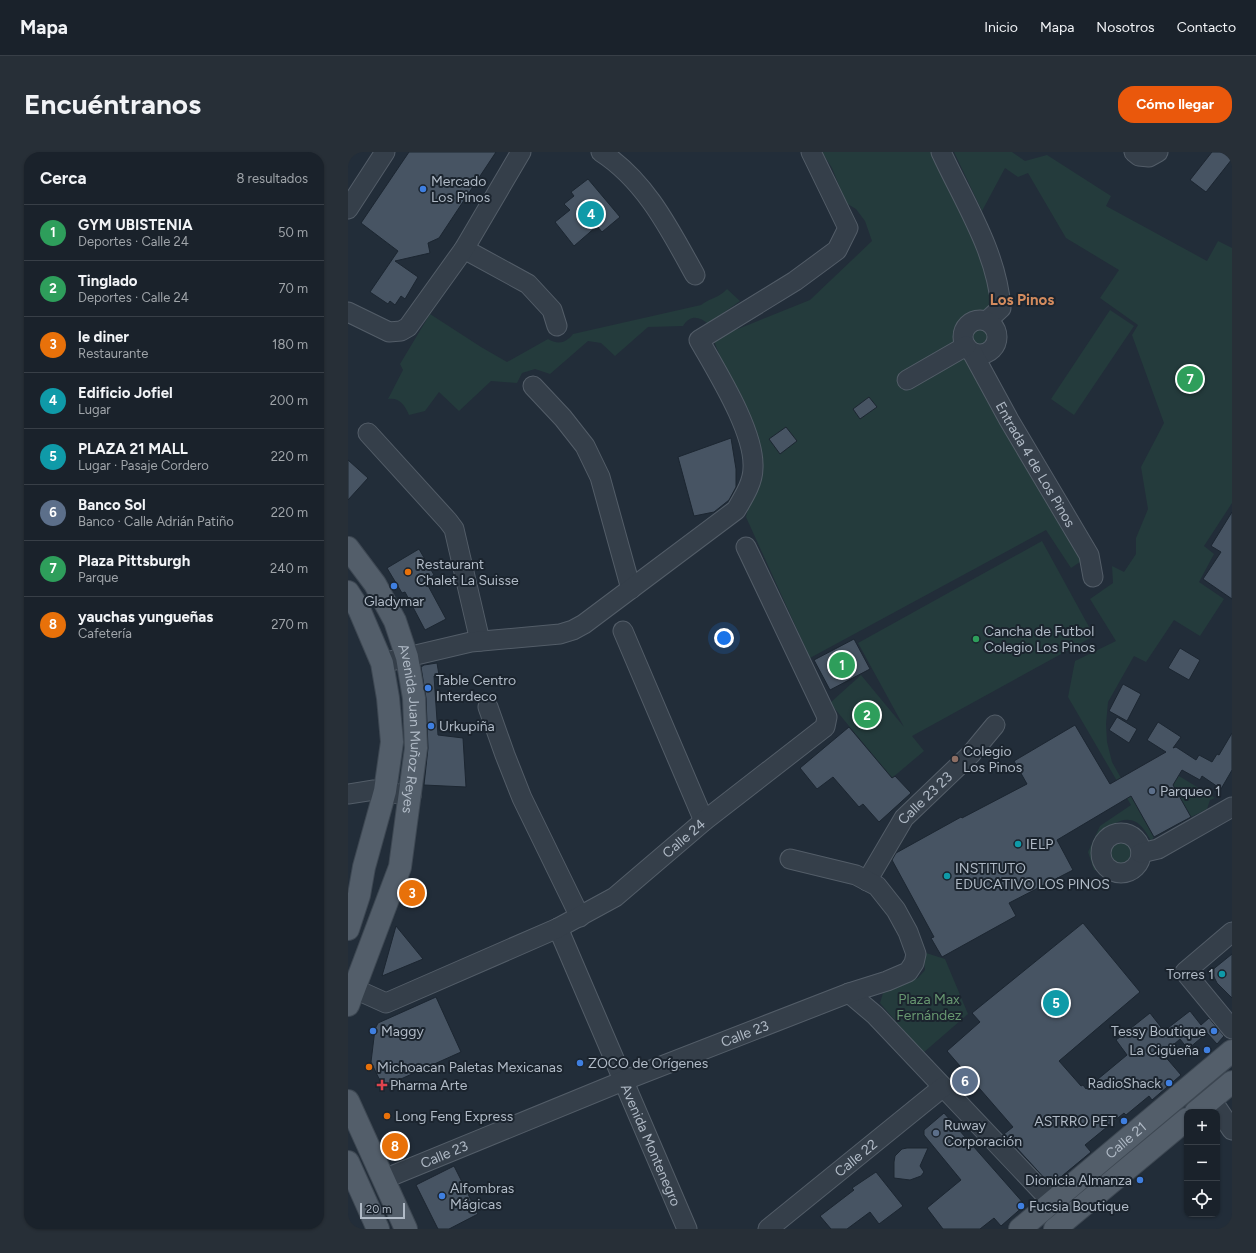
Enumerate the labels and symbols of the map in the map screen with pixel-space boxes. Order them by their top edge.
place label: Mercado Los Pinos [431,173,490,206]
marker: Mercado Los Pinos [418,184,428,194]
pin: 4 [578,199,604,229]
district label: Los Pinos [990,291,1054,309]
pin: 7 [1177,364,1203,394]
street label: Entrada 4 de Los Pinos [992,399,1079,530]
place label: Restaurant Chalet La Suisse [416,556,519,589]
marker: Restaurant Chalet La Suisse [403,567,413,577]
marker: Gladymar [389,581,399,591]
place label: Gladymar [364,593,424,610]
place label: Cancha de Futbol Colegio Los Pinos [984,623,1095,656]
your location [714,628,734,648]
marker: Cancha de Futbol Colegio Los Pinos [971,634,981,644]
street label: Avenida Juan Muñoz Reyes [395,641,425,814]
pin: 1 [829,650,855,680]
place label: Table Centro Interdeco [436,672,516,705]
marker: Table Centro Interdeco [423,683,433,693]
pin: 2 [854,700,880,730]
place label: Urkupiña [439,718,495,735]
marker: Urkupiña [426,721,436,731]
place label: Colegio Los Pinos [963,743,1022,776]
marker: Colegio Los Pinos [950,754,960,764]
street label: Calle 23 23 [894,768,956,827]
place label: Parqueo 1 [1160,783,1221,800]
marker: Parqueo 1 [1147,786,1157,796]
street label: Calle 24 [659,815,709,861]
place label: IELP [1026,836,1053,853]
marker: IELP [1013,839,1023,849]
place label: INSTITUTO EDUCATIVO LOS PINOS [955,860,1110,893]
marker: INSTITUTO EDUCATIVO LOS PINOS [942,871,952,881]
pin: 3 [399,878,425,908]
place label: Torres 1 [1166,966,1214,983]
marker: Torres 1 [1217,969,1227,979]
pin: 5 [1043,988,1069,1018]
park label: Plaza Max Fernández [896,991,962,1024]
street label: Calle 23 [718,1017,771,1051]
place label: Maggy [381,1023,424,1040]
place label: Tessy Boutique [1111,1023,1206,1040]
marker: Maggy [368,1026,378,1036]
marker: Tessy Boutique [1209,1026,1219,1036]
place label: La Cigüeña [1129,1042,1199,1059]
marker: La Cigüeña [1202,1045,1212,1055]
place label: ZOCO de Orígenes [588,1055,708,1072]
marker: ZOCO de Orígenes [575,1058,585,1068]
place label: Michoacan Paletas Mexicanas [377,1059,562,1076]
marker: Michoacan Paletas Mexicanas [364,1062,374,1072]
pin: 6 [952,1066,978,1096]
place label: RadioShack [1088,1075,1161,1092]
place label: Pharma Arte [390,1077,468,1094]
marker: RadioShack [1164,1078,1174,1088]
marker: Pharma Arte [377,1080,387,1090]
street label: Avenida Montenegro [617,1081,685,1209]
place label: Long Feng Express [395,1108,513,1125]
marker: Long Feng Express [382,1111,392,1121]
place label: ASTRRO PET [1034,1113,1116,1130]
marker: ASTRRO PET [1119,1116,1129,1126]
place label: Ruway Corporación [944,1117,1022,1150]
street label: Calle 21 [1102,1118,1150,1162]
marker: Ruway Corporación [931,1128,941,1138]
pin: 8 [382,1131,408,1161]
street label: Calle 22 [831,1135,881,1180]
street label: Calle 23 [418,1137,471,1172]
place label: Dionicia Almanza [1025,1172,1132,1189]
marker: Dionicia Almanza [1135,1175,1145,1185]
place label: Alfombras Mágicas [450,1180,514,1213]
marker: Alfombras Mágicas [437,1191,447,1201]
place label: Fucsia Boutique [1029,1198,1129,1215]
scale bar [360,1201,405,1220]
marker: Fucsia Boutique [1016,1201,1026,1211]

